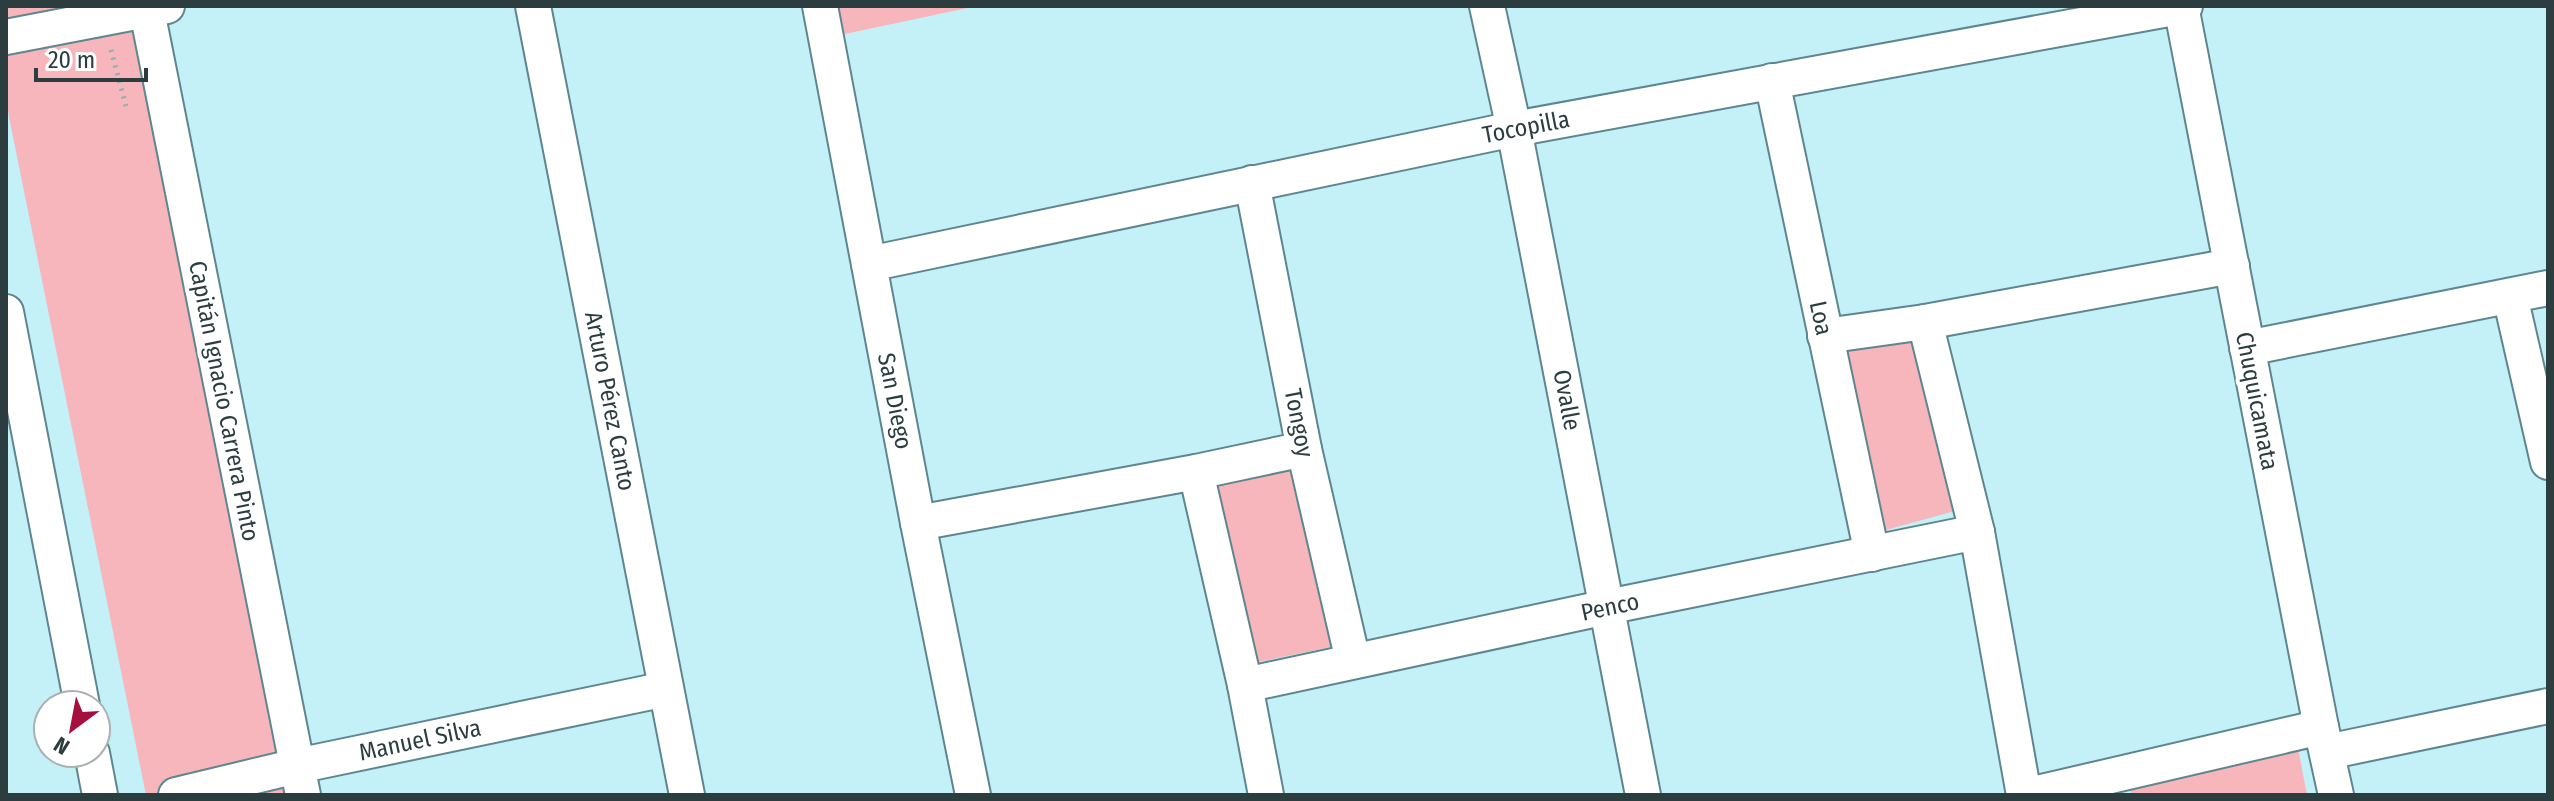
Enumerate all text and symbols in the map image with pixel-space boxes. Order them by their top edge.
scale bar [36,32,146,82]
text: 20 m [48,46,95,74]
street label: Tocopilla [1480,105,1572,149]
street label: Capitán Ignacio Carrera Pinto [183,259,265,543]
street label: Loa [1804,298,1838,338]
street label: Arturo Pérez Canto [579,309,641,493]
street label: Chuquicamata [2230,330,2284,472]
street label: San Diego [872,351,918,451]
street label: Ovalle [1547,367,1587,433]
street label: Tongoy [1279,386,1319,460]
street label: Penco [1578,587,1642,627]
north arrow [32,689,112,769]
street label: Manuel Silva [356,713,484,767]
text: N [49,731,74,760]

